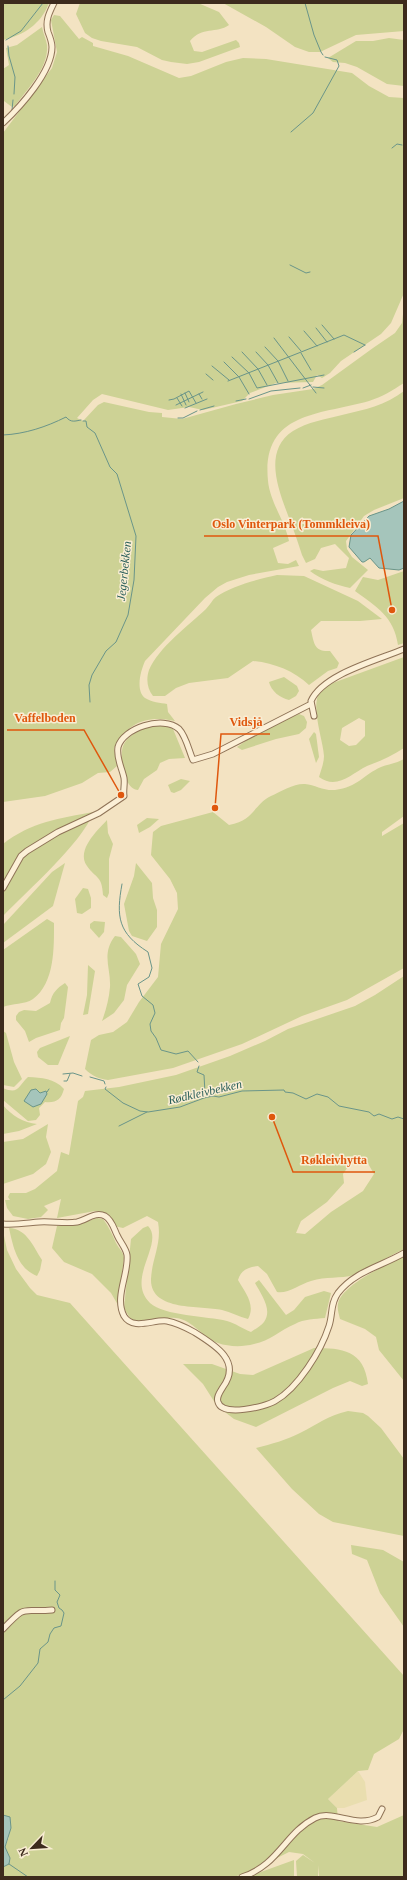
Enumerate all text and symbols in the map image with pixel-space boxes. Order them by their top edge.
callout: Oslo Vinterpark (Tommkleiva) [204,512,378,536]
text: Oslo Vinterpark (Tommkleiva) [212,517,370,531]
water label: Jegerbekken [114,540,134,602]
callout: Vaffelboden [7,706,84,730]
callout: Vidsjå [221,710,270,734]
text: Vaffelboden [14,711,76,725]
text: Vidsjå [230,715,262,729]
water label: Rødkleivbekken [166,1077,243,1108]
callout: Røkleivhytta [293,1148,375,1172]
text: Røkleivhytta [301,1153,367,1167]
north arrow [12,1828,52,1868]
text: N [16,1846,30,1858]

